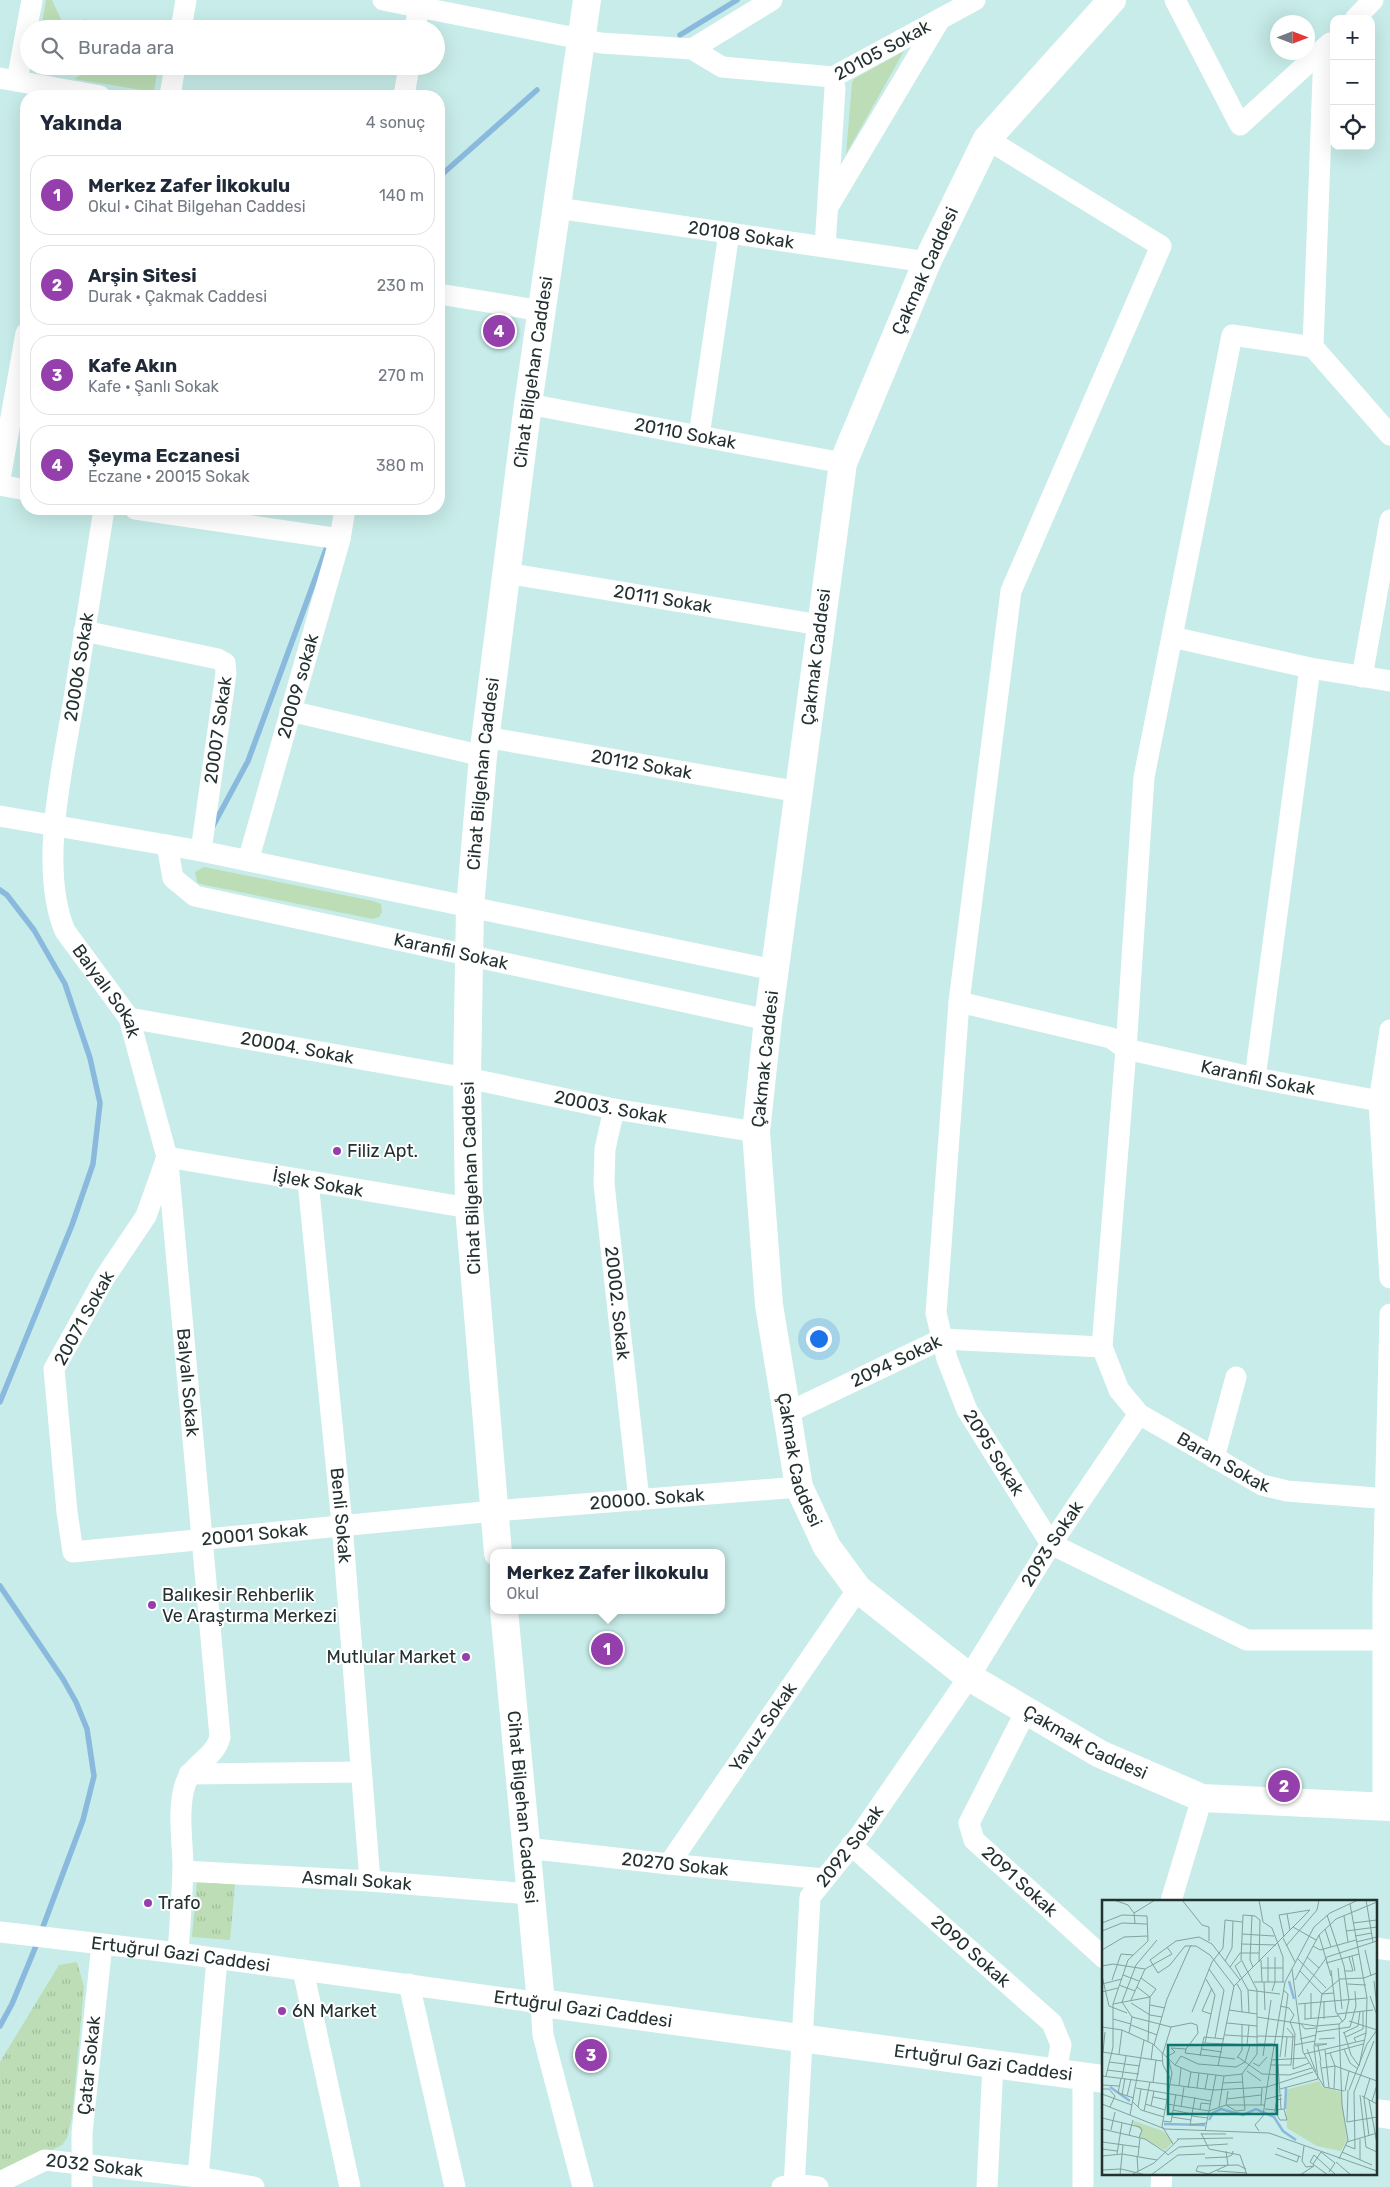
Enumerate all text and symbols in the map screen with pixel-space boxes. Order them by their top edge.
street label: 20105 Sokak [830,15,935,85]
north arrow [1270,15,1315,60]
map controls [1330,15,1375,150]
button: + [1330,15,1375,60]
search box [20,20,445,75]
icon: search [38,34,66,62]
text: Burada ara [78,36,174,59]
button: − [1330,60,1375,105]
button: locate [1330,105,1375,150]
text: Yakında [40,110,122,135]
text: 4 sonuç [366,113,425,132]
text: Merkez Zafer İlkokulu [88,174,290,197]
text: 1 [53,186,61,205]
text: 140 m [379,186,424,205]
text: Okul · Cihat Bilgehan Caddesi [88,197,306,216]
street label: Çakmak Caddesi [887,204,963,338]
street label: 20108 Sokak [687,216,796,254]
text: Arşin Sitesi [88,264,197,287]
street label: Cihat Bilgehan Caddesi [509,275,558,469]
text: 2 [52,276,62,295]
text: 230 m [377,276,424,295]
text: Durak · Çakmak Caddesi [88,287,267,306]
pin: 4 [483,312,515,350]
text: Kafe Akın [88,354,177,377]
text: 3 [52,366,62,385]
text: 270 m [378,366,424,385]
text: Kafe · Şanlı Sokak [88,377,219,396]
street label: 20110 Sokak [633,413,739,454]
text: Şeyma Eczanesi [88,444,240,467]
text: 4 [52,456,62,475]
text: 380 m [376,456,424,475]
text: Eczane · 20015 Sokak [88,467,250,486]
street label: 20111 Sokak [612,580,714,618]
street label: Çakmak Caddesi [797,587,835,727]
street label: 20006 Sokak [60,610,99,723]
street label: 20009 sokak [273,630,324,741]
street label: 20007 Sokak [200,674,237,785]
street label: Cihat Bilgehan Caddesi [462,676,504,871]
street label: 20112 Sokak [589,745,695,784]
street label: Karanfil Sokak [392,928,511,975]
street label: Balyalı Sokak [67,940,145,1041]
street label: Çakmak Caddesi [747,989,783,1129]
street label: 20004. Sokak [239,1027,356,1069]
street label: Karanfil Sokak [1199,1055,1318,1100]
street label: Cihat Bilgehan Caddesi [457,1081,485,1275]
street label: 20003. Sokak [552,1086,670,1129]
place label: Filiz Apt. [347,1140,418,1162]
marker: Filiz Apt. [331,1145,343,1157]
street label: İşlek Sokak [271,1164,366,1202]
street label: 20002. Sokak [600,1245,635,1362]
street label: 20071 Sokak [49,1266,119,1369]
your location [806,1326,832,1352]
street label: Balyalı Sokak [172,1327,204,1438]
street label: 2094 Sokak [847,1330,946,1392]
street label: Çakmak Caddesi [773,1391,827,1530]
street label: 2095 Sokak [958,1405,1029,1500]
street label: Baran Sokak [1173,1427,1272,1498]
street label: Benli Sokak [325,1466,356,1565]
street label: 20000. Sokak [589,1483,706,1514]
street label: 2093 Sokak [1016,1496,1088,1591]
street label: 20001 Sokak [200,1518,309,1550]
popup [490,1549,725,1614]
text: Merkez Zafer İlkokulu [506,1561,709,1584]
place label: Balıkesir Rehberlik Ve Araştırma Merkezi [162,1584,337,1627]
text: Okul [506,1584,539,1603]
marker: Balıkesir Rehberlik Ve Araştırma Merkezi [146,1599,158,1611]
pin: 1 [591,1630,623,1668]
place label: Mutlular Market [326,1646,456,1668]
marker: Mutlular Market [460,1651,472,1663]
street label: Yavuz Sokak [725,1678,802,1776]
street label: Çakmak Caddesi [1019,1700,1151,1784]
street label: Cihat Bilgehan Caddesi [503,1710,543,1904]
pin: 2 [1268,1767,1300,1805]
street label: 2092 Sokak [811,1800,889,1892]
street label: 2091 Sokak [977,1841,1063,1922]
street label: 20270 Sokak [620,1848,730,1881]
street label: Asmalı Sokak [301,1866,413,1895]
place label: Trafo [158,1892,201,1914]
marker: Trafo [142,1897,154,1909]
inset map [1102,1900,1378,2174]
street label: 2090 Sokak [927,1910,1015,1992]
street label: Ertuğrul Gazi Caddesi [90,1932,271,1977]
street label: Ertuğrul Gazi Caddesi [492,1986,674,2032]
place label: 6N Market [292,2000,377,2022]
marker: 6N Market [276,2005,288,2017]
street label: Çatar Sokak [73,2014,105,2116]
pin: 3 [575,2036,607,2074]
street label: Ertuğrul Gazi Caddesi [893,2040,1074,2086]
street label: 2032 Sokak [45,2149,145,2182]

